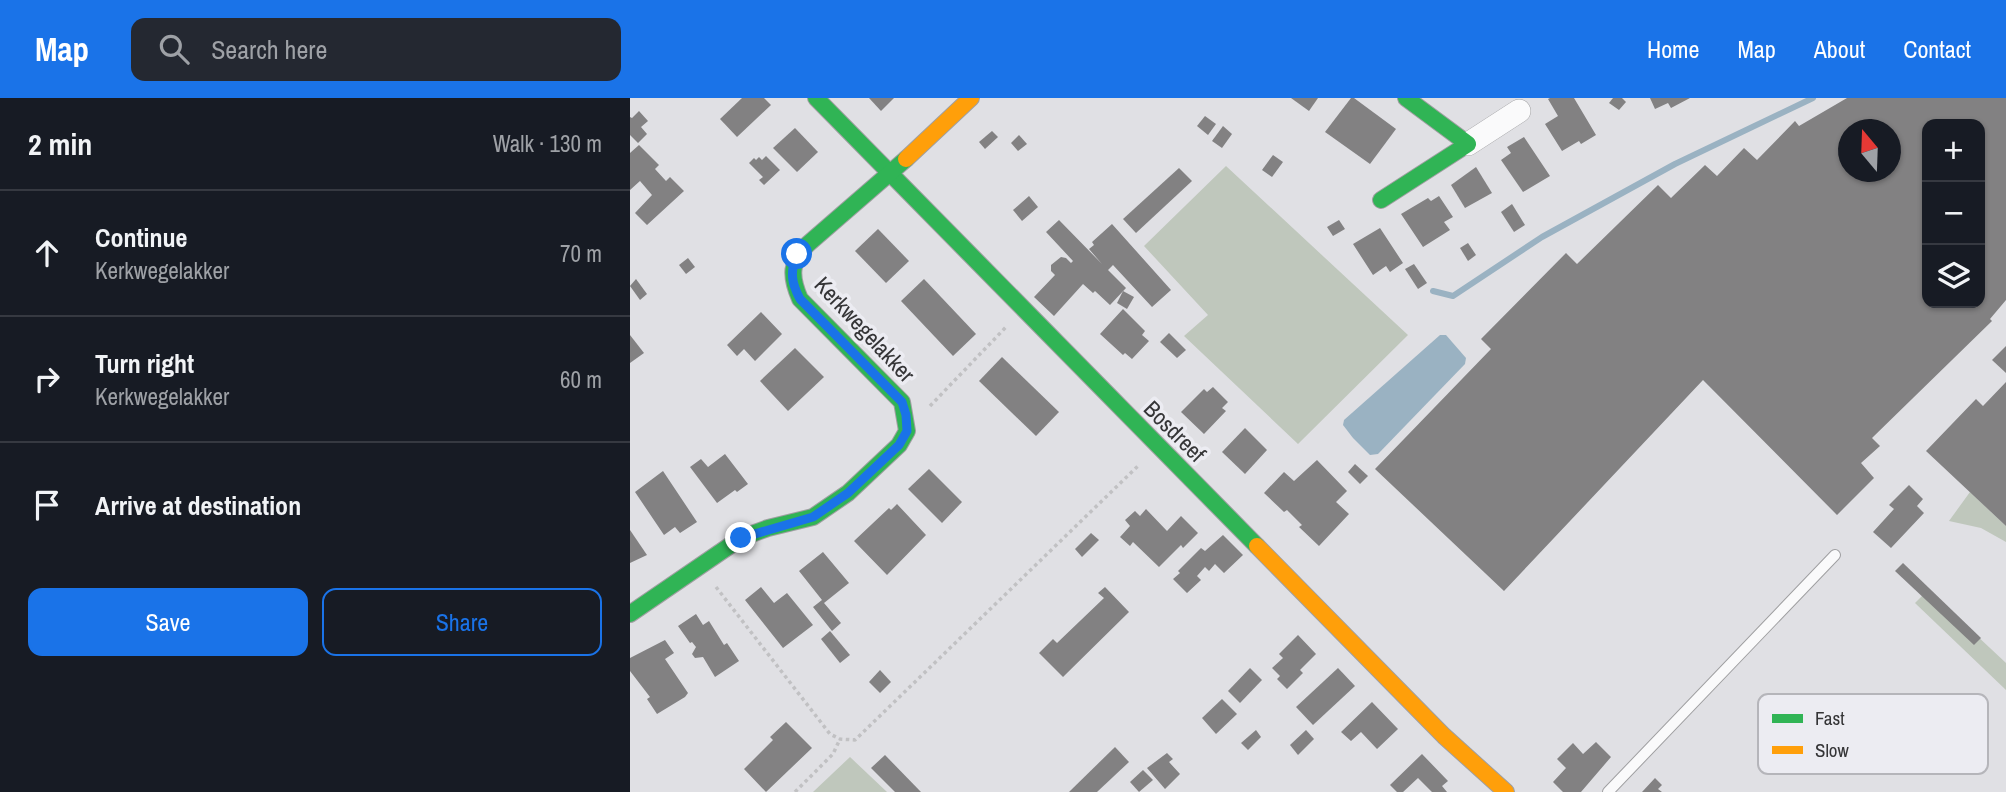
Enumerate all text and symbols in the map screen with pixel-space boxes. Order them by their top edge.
search box [131,18,621,81]
text: Map [35,27,89,71]
icon: search [155,30,193,68]
text: Search here [211,32,327,67]
text: Home [1647,33,1699,65]
text: Map [1737,33,1776,65]
text: About [1814,33,1865,65]
text: Contact [1903,33,1971,65]
north arrow [1838,119,1901,182]
map controls [1922,119,1985,308]
button: + [1922,119,1985,182]
text: 2 min [28,124,92,164]
text: Walk · 130 m [493,128,602,159]
button: − [1922,182,1985,245]
text: Continue [95,220,187,255]
icon: ahead [28,234,66,272]
text: 70 m [560,238,602,269]
route start [781,238,812,269]
button: layers [1922,245,1985,308]
text: Kerkwegelakker [95,255,229,286]
street label: Kerkwegelakker [808,269,923,389]
text: Turn right [95,346,194,381]
icon: right [28,360,66,398]
text: 60 m [560,364,602,395]
text: Kerkwegelakker [95,381,229,412]
street label: Bosdreef [1137,393,1213,469]
icon: arrive [28,486,66,524]
text: Arrive at destination [95,488,301,523]
route end [725,522,756,553]
button: Save [28,588,308,656]
button: Share [322,588,602,656]
legend [1758,694,1988,774]
text: Fast [1815,705,1845,731]
text: Slow [1815,737,1850,763]

